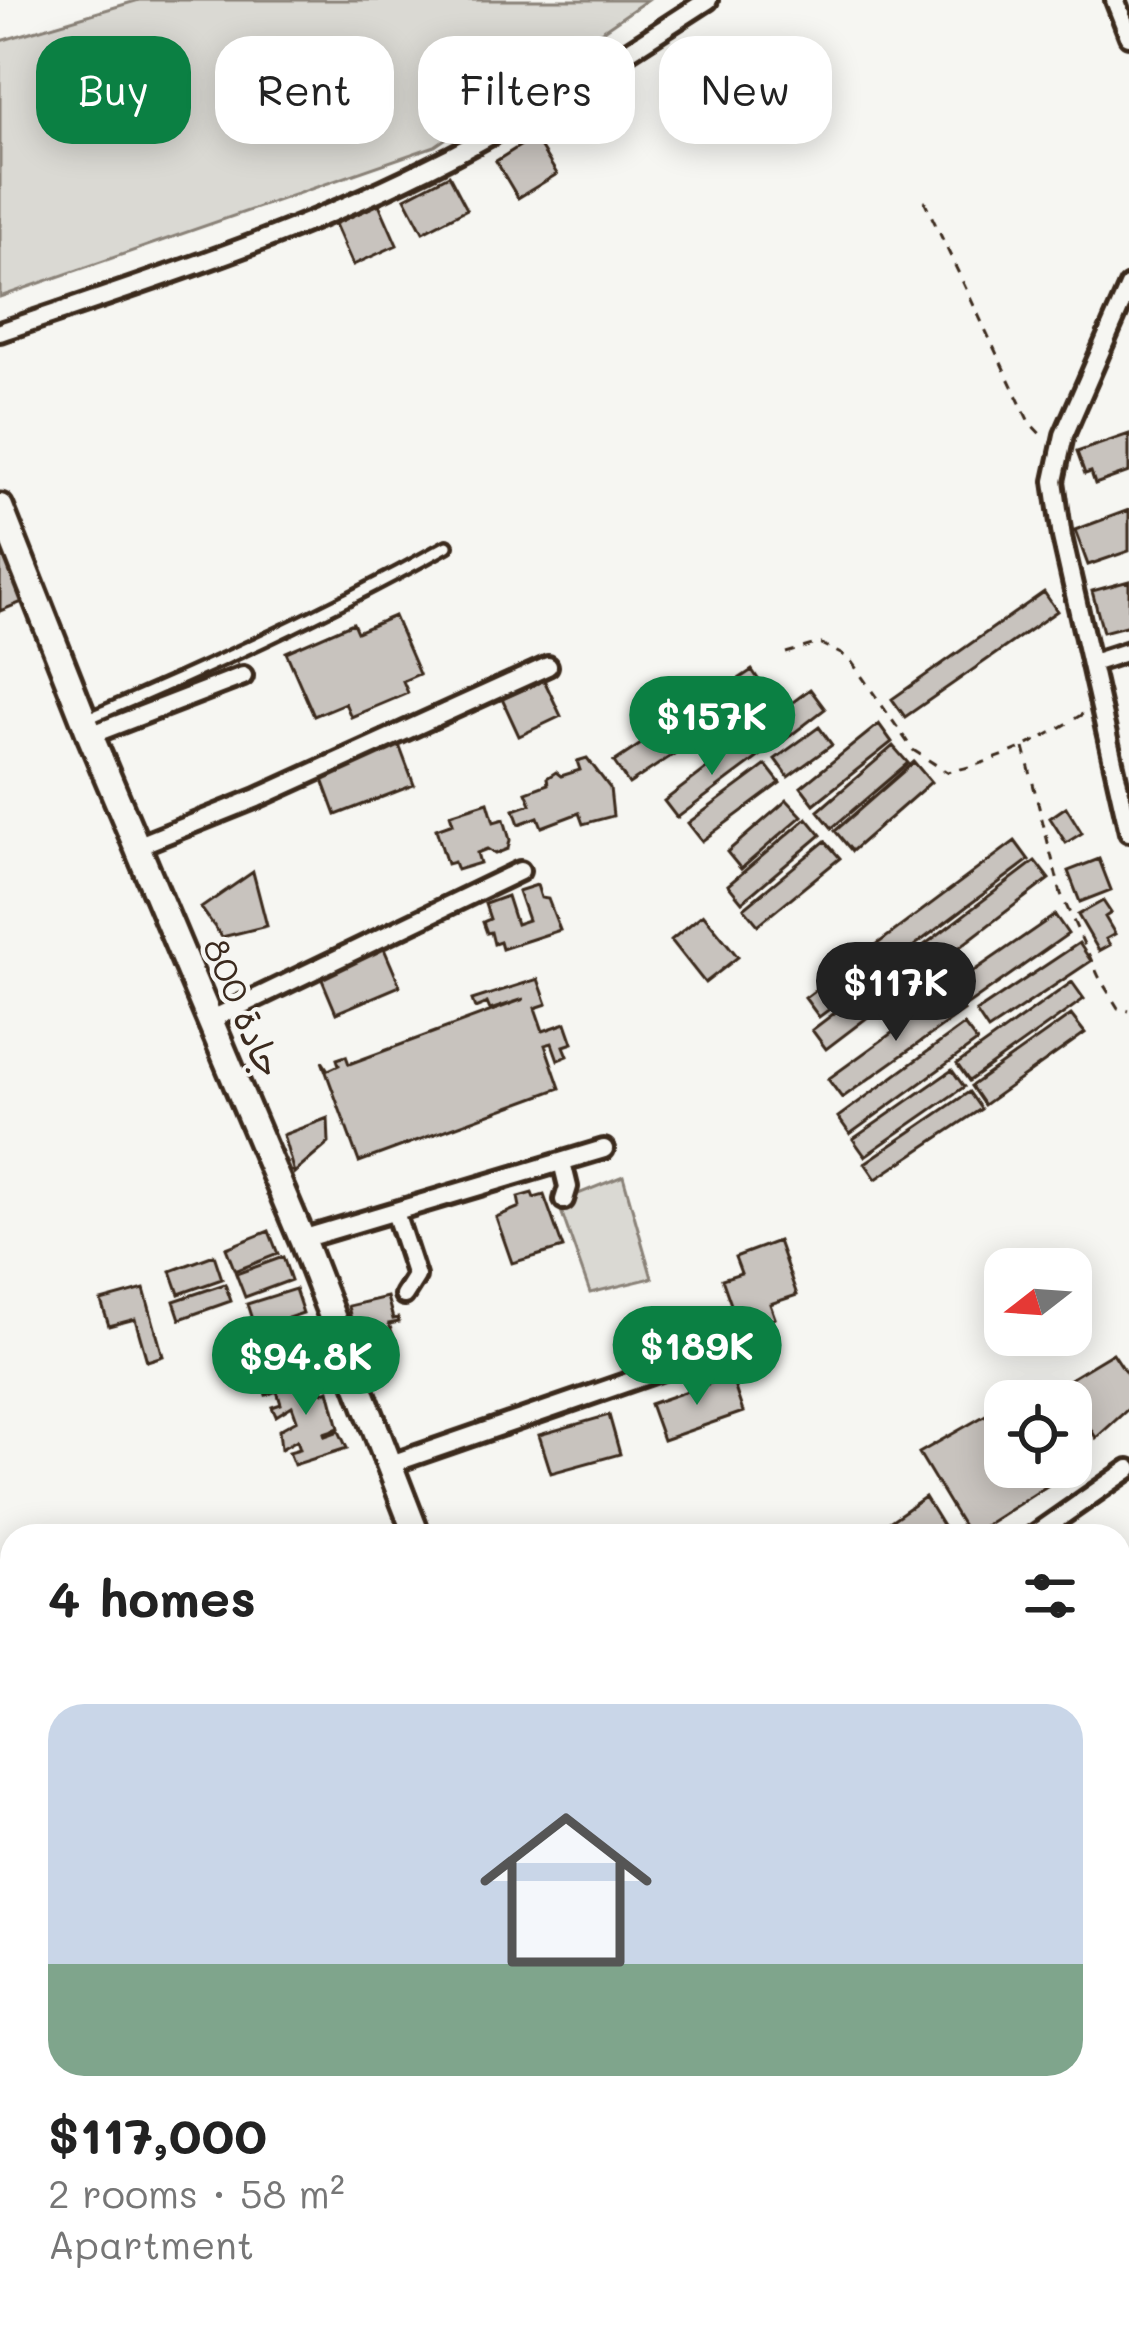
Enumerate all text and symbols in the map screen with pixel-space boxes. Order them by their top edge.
chip: Buy [36,36,191,144]
chip: Rent [215,36,394,144]
chip: Filters [418,36,635,144]
chip: New [659,36,832,144]
pin: $157K [628,676,796,778]
text: $157K [656,689,768,740]
street label: جادة 800 [193,930,295,1084]
pin: $117K [812,942,980,1044]
text: $117K [843,955,949,1006]
north arrow [984,1248,1092,1356]
map controls [984,1248,1092,1488]
pin: $189K [613,1306,781,1408]
pin: $94.8K [208,1316,404,1418]
text: $189K [640,1319,754,1370]
text: $94.8K [239,1329,373,1380]
button: locate [984,1380,1092,1488]
text: 4 homes [48,1563,256,1630]
icon: filters [1017,1563,1083,1629]
icon: home [458,1782,674,1998]
text: $117,000 [48,2100,267,2167]
text: 2 rooms · 58 m² [48,2167,345,2218]
text: Apartment [48,2218,254,2269]

